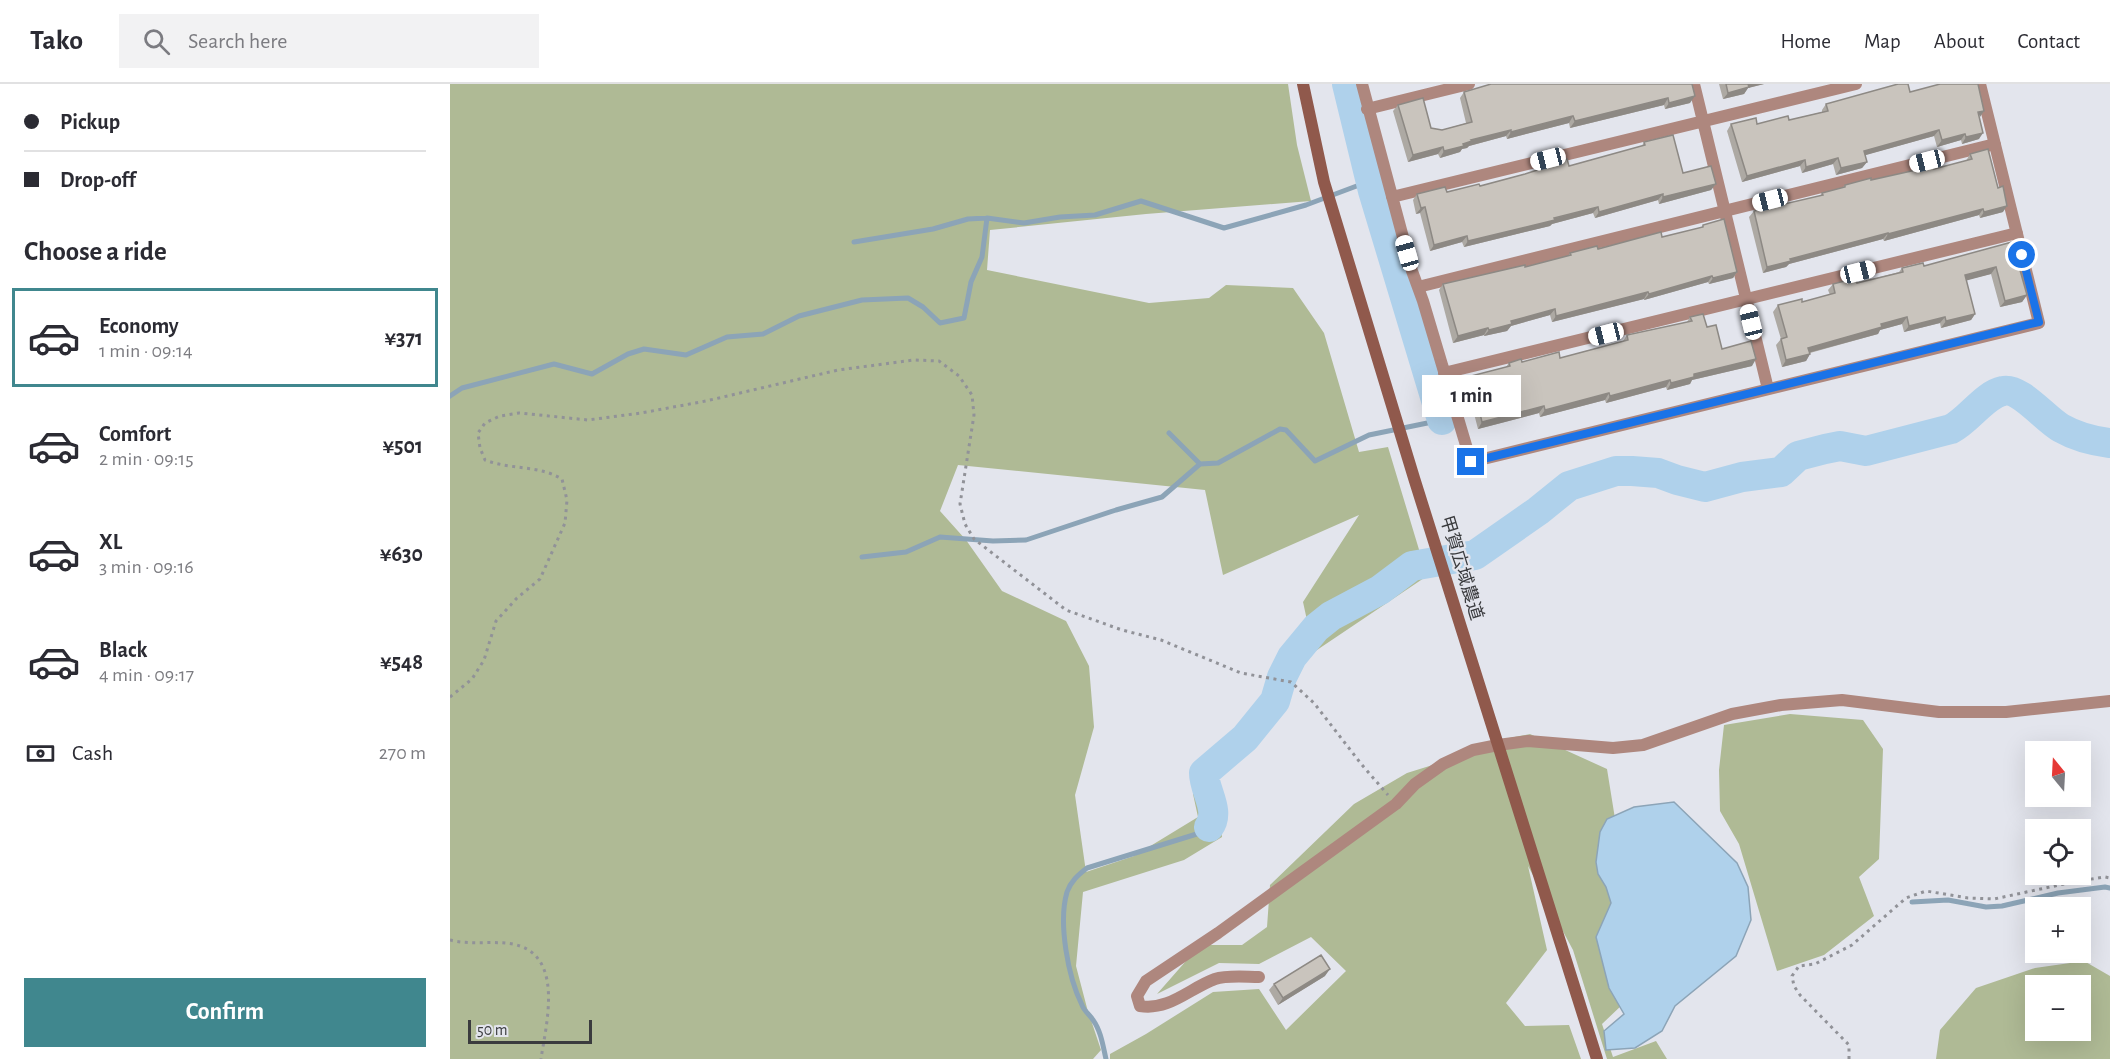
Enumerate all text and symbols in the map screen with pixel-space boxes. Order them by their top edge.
search box [119,14,539,68]
icon: search [140,25,173,58]
text: Tako [30,27,83,55]
text: Search here [188,30,288,52]
text: Home [1780,31,1831,52]
text: Map [1864,31,1901,52]
text: About [1934,31,1984,52]
text: Contact [2017,31,2080,52]
text: Pickup [60,111,120,133]
car [1528,146,1568,172]
car [1907,148,1947,174]
text: Drop-off [60,169,136,191]
car [1750,187,1790,213]
car [1393,233,1421,273]
text: Choose a ride [24,238,167,265]
route start [2008,241,2035,268]
car [1838,259,1878,285]
car [1738,302,1764,342]
icon: car [27,311,81,365]
text: Economy [99,315,179,337]
car [1586,321,1626,347]
text: ¥371 [385,327,423,349]
text: 1 min · 09:14 [99,341,193,361]
callout: 1 min [1422,375,1520,417]
text: 1 min [1450,386,1493,406]
icon: car [27,419,81,473]
text: Comfort [99,423,171,445]
text: ¥501 [383,435,423,457]
route end [1457,448,1484,475]
text: 2 min · 09:15 [99,449,194,469]
street label: 甲賀広域農道 [1437,513,1487,622]
icon: car [27,527,81,581]
text: XL [99,531,122,553]
text: ¥630 [380,543,423,565]
text: 3 min · 09:16 [99,557,194,577]
icon: car [27,635,81,689]
text: Black [99,639,147,661]
text: ¥548 [380,651,423,673]
text: 4 min · 09:17 [99,665,194,685]
icon: cash [24,737,57,770]
north arrow [2025,741,2091,807]
map controls [2025,741,2091,1041]
text: Cash [72,742,113,764]
text: 270 m [379,743,426,763]
button: locate [2025,819,2091,885]
button: + [2025,897,2091,963]
button: − [2025,975,2091,1041]
button: Confirm [24,978,426,1047]
scale bar [468,1017,592,1044]
text: 50 m [477,1022,508,1038]

